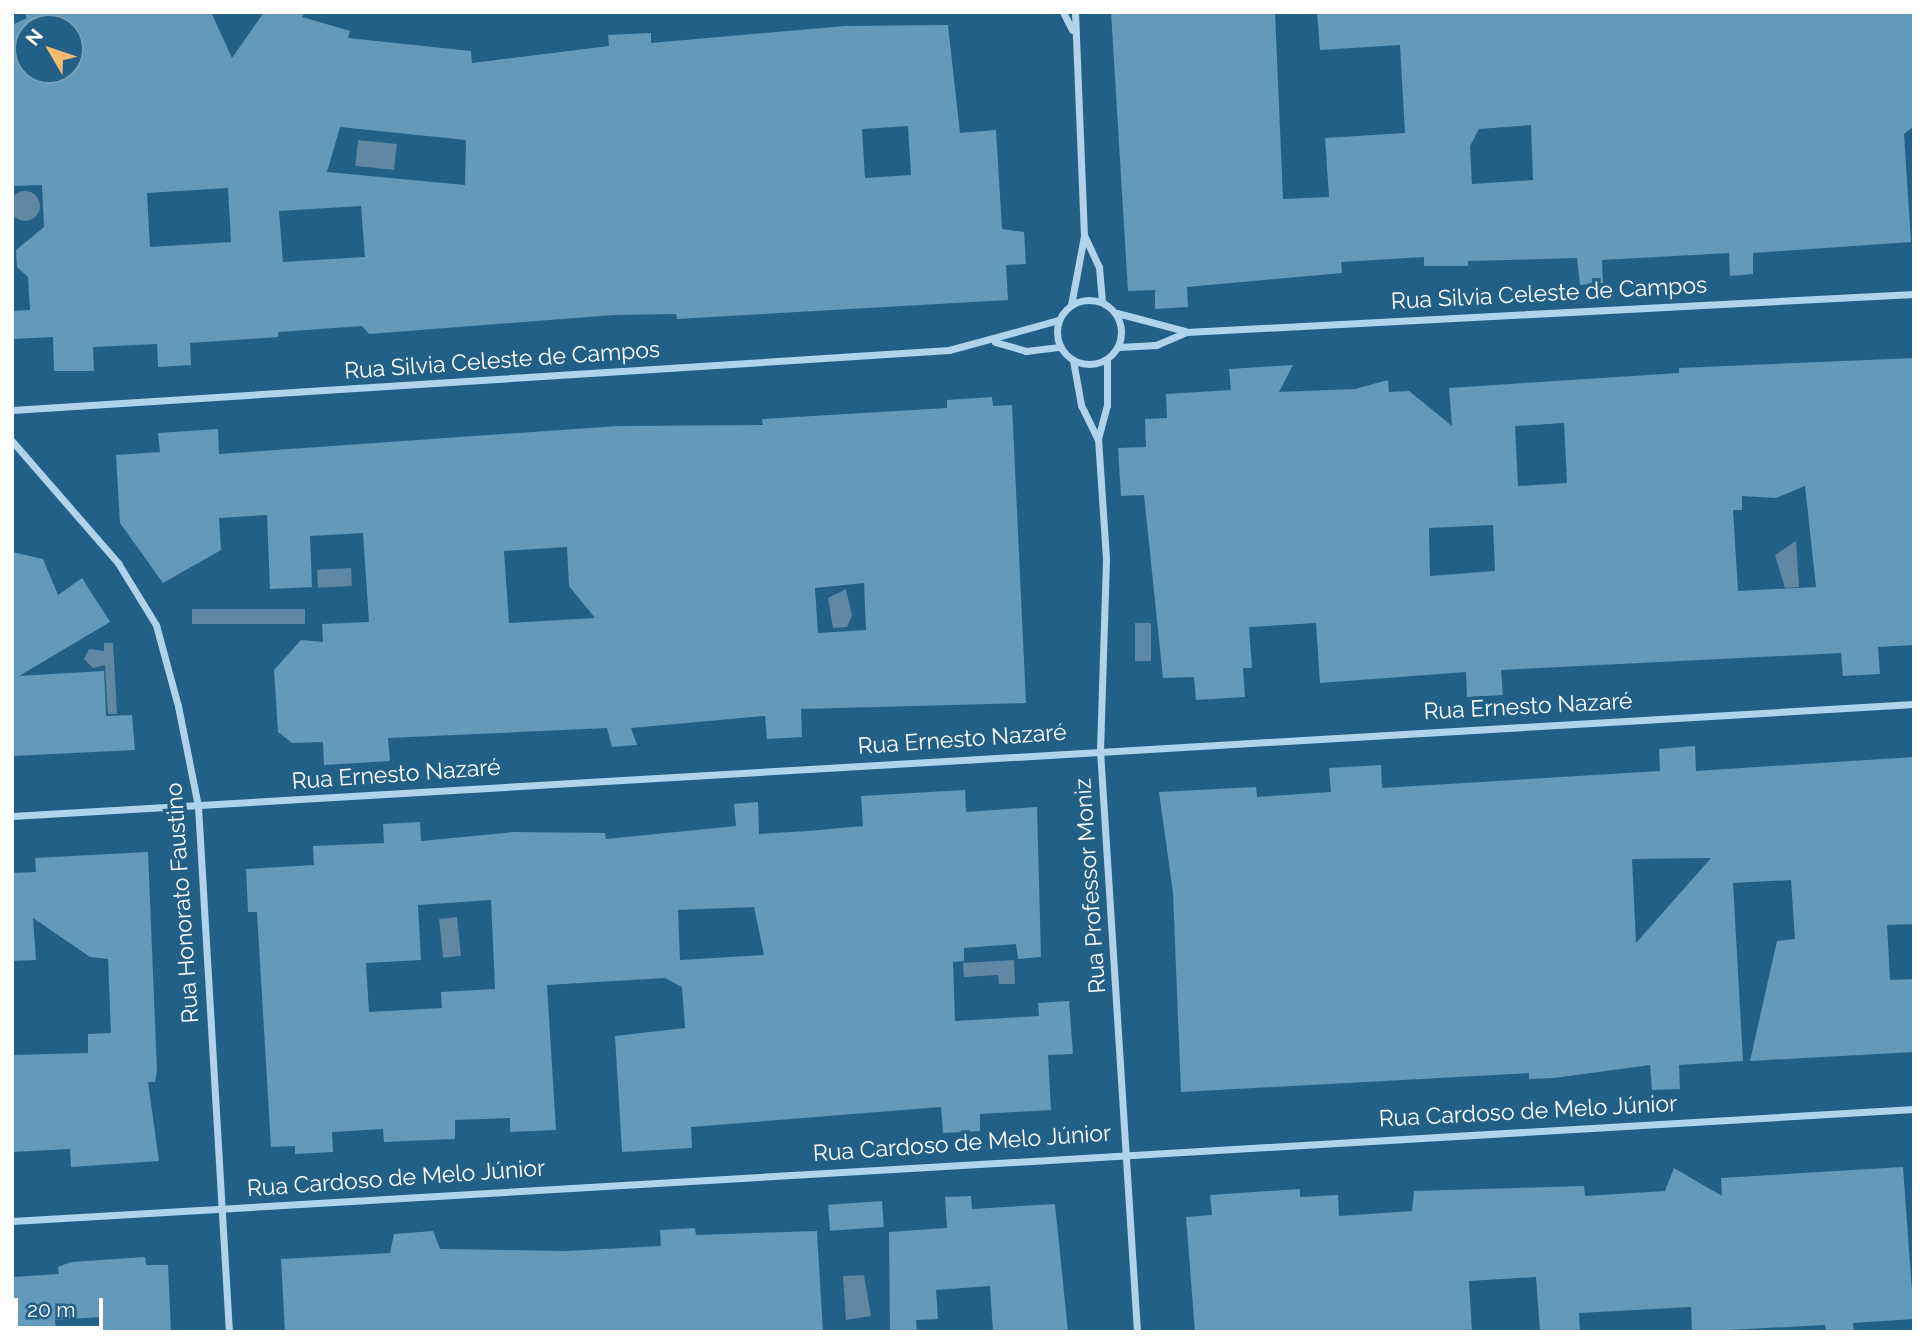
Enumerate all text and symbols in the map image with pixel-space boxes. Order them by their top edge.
north arrow [14,14,84,84]
text: N [21,24,47,50]
street label: Rua Silvia Celeste de Campos [1390,271,1708,315]
street label: Rua Silvia Celeste de Campos [343,335,661,385]
street label: Rua Ernesto Nazaré [1423,687,1633,725]
street label: Rua Ernesto Nazaré [857,718,1067,760]
street label: Rua Ernesto Nazaré [291,753,501,795]
street label: Rua Professor Moniz [1069,777,1111,995]
street label: Rua Honorato Faustino [160,782,204,1024]
street label: Rua Cardoso de Melo Júnior [1378,1089,1678,1133]
street label: Rua Cardoso de Melo Júnior [812,1119,1112,1167]
street label: Rua Cardoso de Melo Júnior [246,1154,546,1202]
scale bar [18,1284,107,1328]
text: 20 m [27,1297,75,1322]

